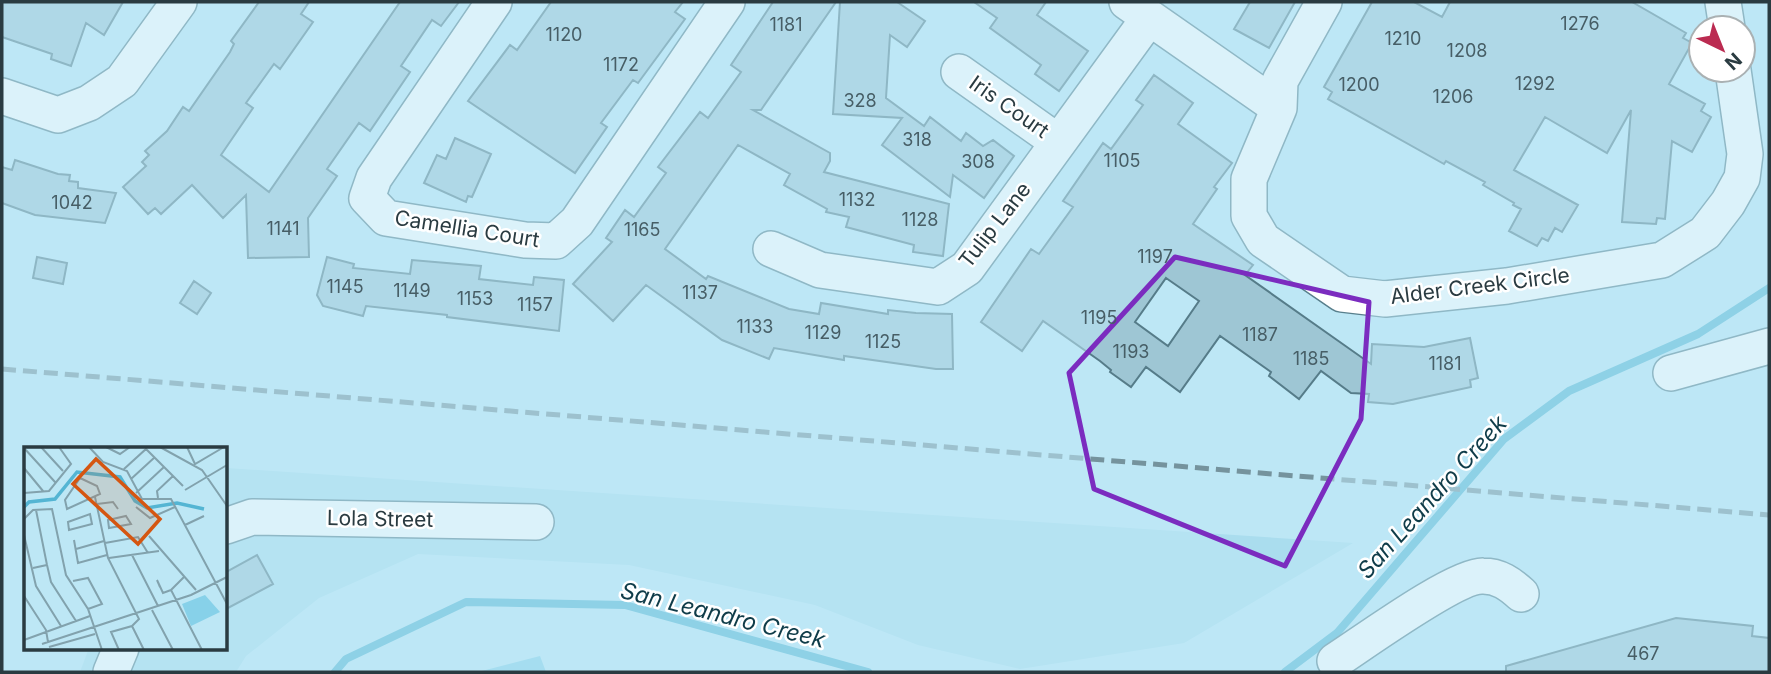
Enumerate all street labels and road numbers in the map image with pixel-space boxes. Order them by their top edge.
street label: Iris Court [965,70,1054,143]
street label: Tulip Lane [953,177,1036,272]
street label: Camellia Court [393,205,541,252]
street label: Alder Creek Circle [1389,262,1571,309]
street label: Lola Street [327,505,434,532]

